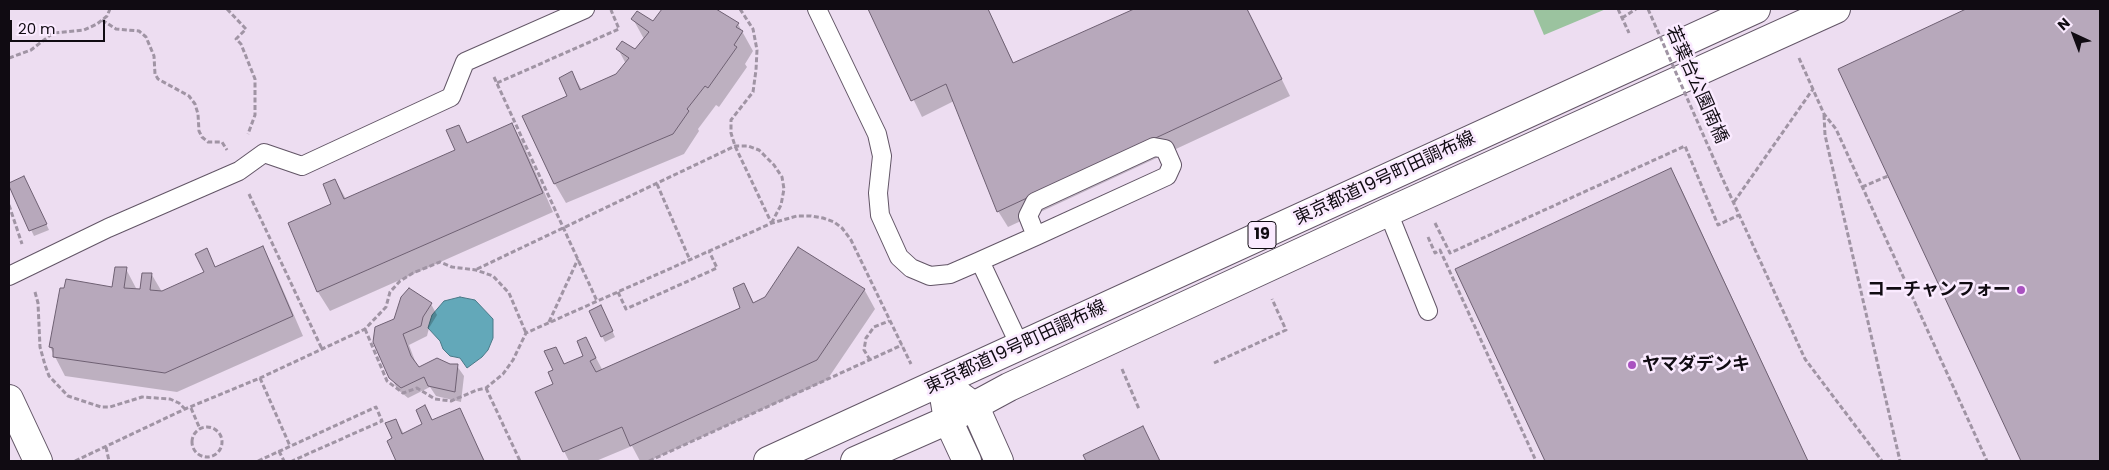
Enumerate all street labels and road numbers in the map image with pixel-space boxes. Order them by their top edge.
street label: 若葉台公園南橋 [1661,23,1731,147]
street label: 東京都道19号町田調布線 [1291,128,1479,230]
road number: 19 [1248,222,1276,248]
street label: 東京都道19号町田調布線 [922,297,1110,399]

